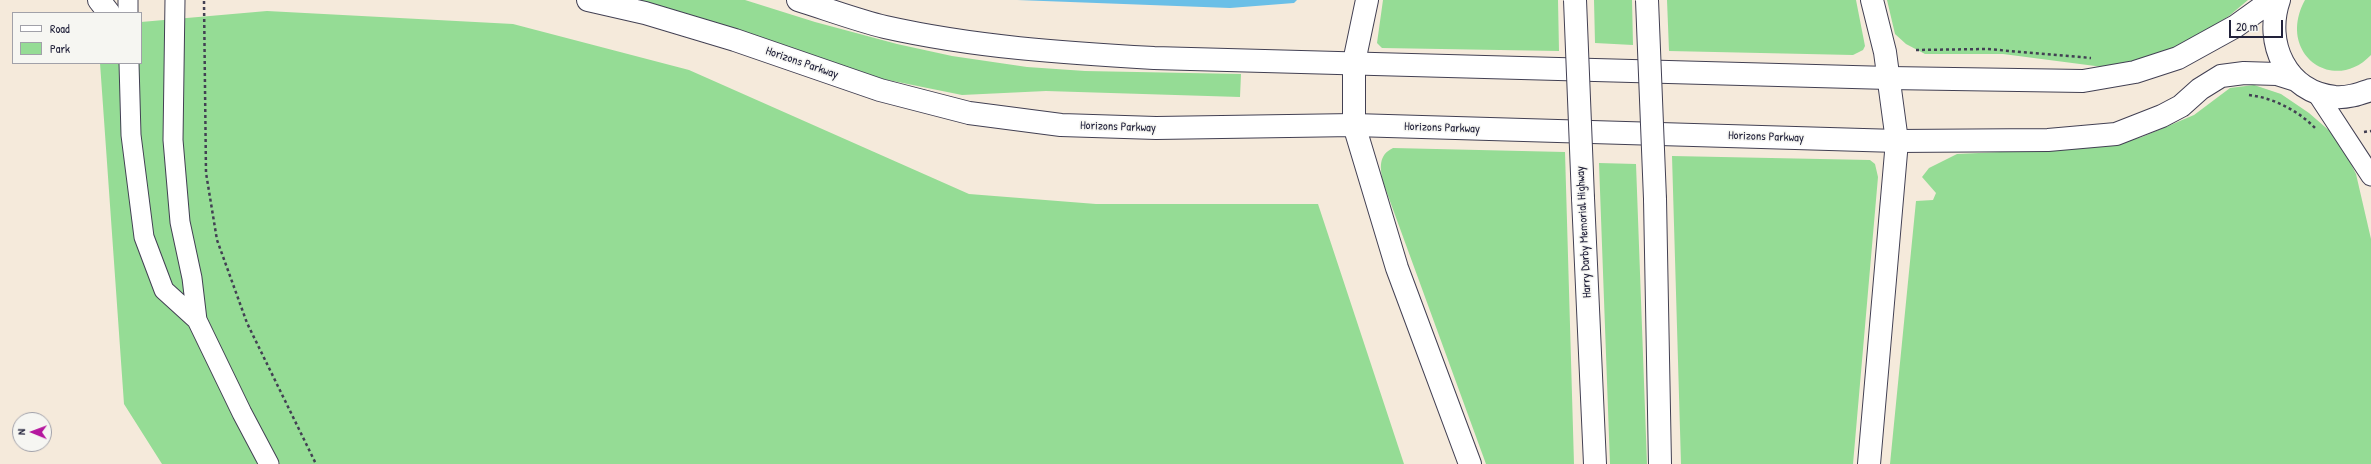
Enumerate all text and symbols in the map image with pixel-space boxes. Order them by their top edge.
legend [12,12,142,64]
scale bar [2231,12,2285,38]
text: 20 m [2236,18,2258,35]
text: Road [50,20,70,37]
text: Park [50,40,70,57]
street label: Horizons Parkway [764,44,840,82]
street label: Horizons Parkway [1080,118,1156,136]
street label: Horizons Parkway [1404,119,1480,137]
street label: Horizons Parkway [1728,128,1804,146]
street label: Harry Darby Memorial Highway [1573,166,1595,298]
north arrow [12,412,52,452]
text: N [14,429,28,435]

